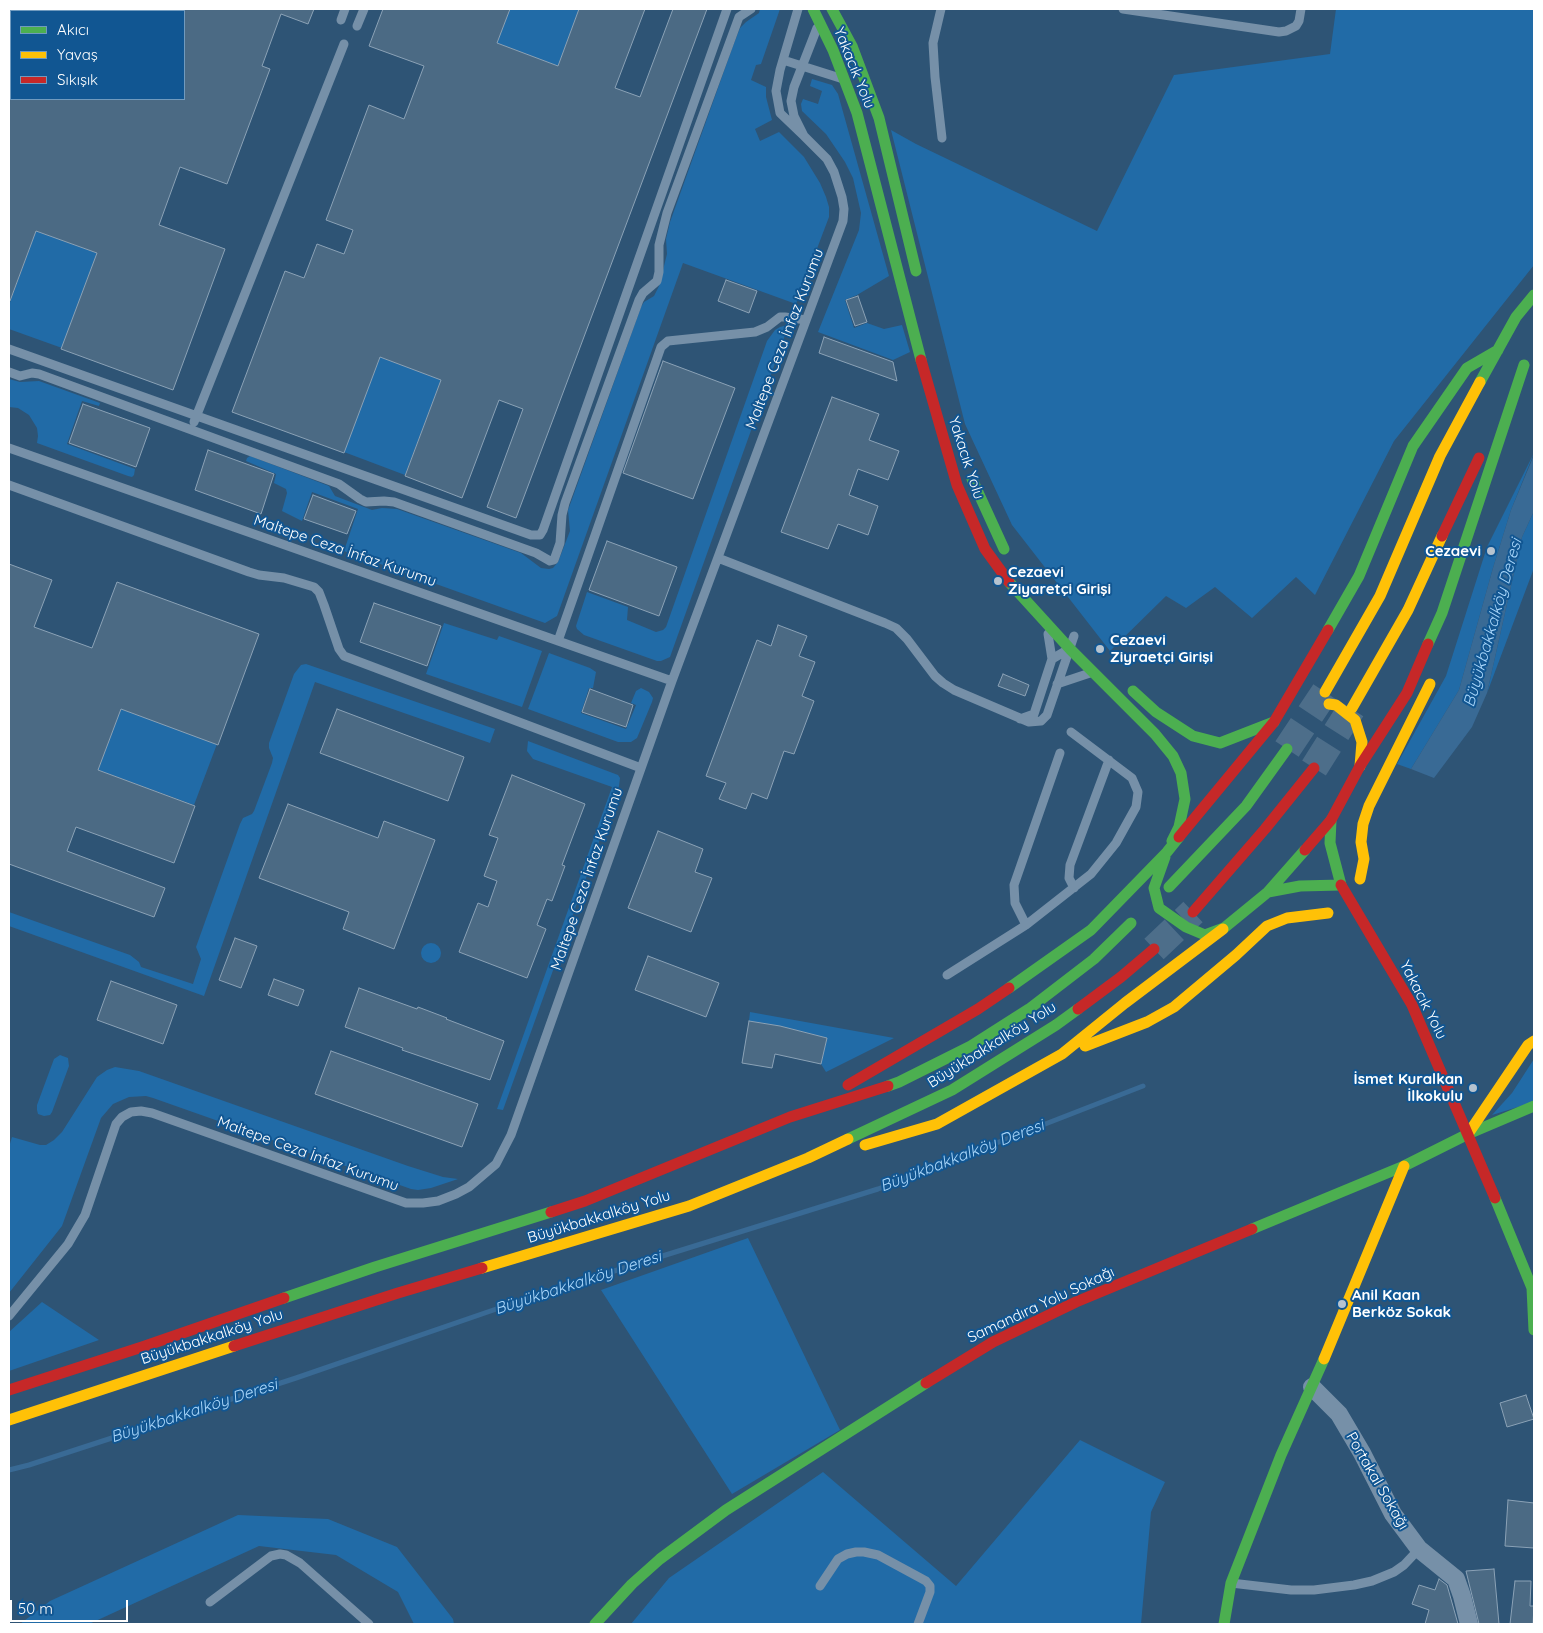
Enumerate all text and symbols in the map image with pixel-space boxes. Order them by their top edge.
legend [10,10,185,100]
text: Akıcı [57,20,89,39]
street label: Yakacık Yolu [830,25,878,111]
text: Yavaş [57,45,98,64]
text: Sıkışık [57,70,98,89]
street label: Maltepe Ceza İnfaz Kurumu [742,246,828,432]
street label: Yakacık Yolu [944,414,988,502]
street label: Maltepe Ceza İnfaz Kurumu [251,511,439,591]
water label: Büyükbakkalköy Deresi [1460,537,1526,709]
place label: Cezaevi [1425,542,1481,560]
marker: Cezaevi [1485,545,1497,557]
place label: Cezaevi Ziyaretçi Girişi [1008,563,1111,598]
marker: Cezaevi Ziyaretçi Girişi [992,575,1004,587]
place label: Cezaevi Ziyraetçi Girişi [1110,631,1213,666]
marker: Cezaevi Ziyraetçi Girişi [1094,643,1106,655]
street label: Maltepe Ceza İnfaz Kurumu [547,785,627,973]
street label: Yakacık Yolu [1395,958,1451,1042]
street label: Büyükbakkalköy Yolu [924,998,1060,1092]
place label: İsmet Kuralkan İlkokulu [1354,1070,1463,1105]
marker: İsmet Kuralkan İlkokulu [1467,1082,1479,1094]
street label: Maltepe Ceza İnfaz Kurumu [215,1113,401,1195]
water label: Büyükbakkalköy Deresi [877,1116,1047,1196]
street label: Büyükbakkalköy Yolu [525,1187,673,1247]
water label: Büyükbakkalköy Deresi [492,1247,664,1319]
street label: Samandıra Yolu Sokağı [965,1263,1117,1347]
place label: Anil Kaan Berköz Sokak [1352,1286,1451,1321]
marker: Anil Kaan Berköz Sokak [1336,1298,1348,1310]
street label: Büyükbakkalköy Yolu [139,1306,285,1368]
water label: Büyükbakkalköy Deresi [108,1375,280,1447]
street label: Portakal Sokağı [1342,1429,1412,1533]
scale bar [12,1590,130,1622]
text: 50 m [18,1599,53,1618]

